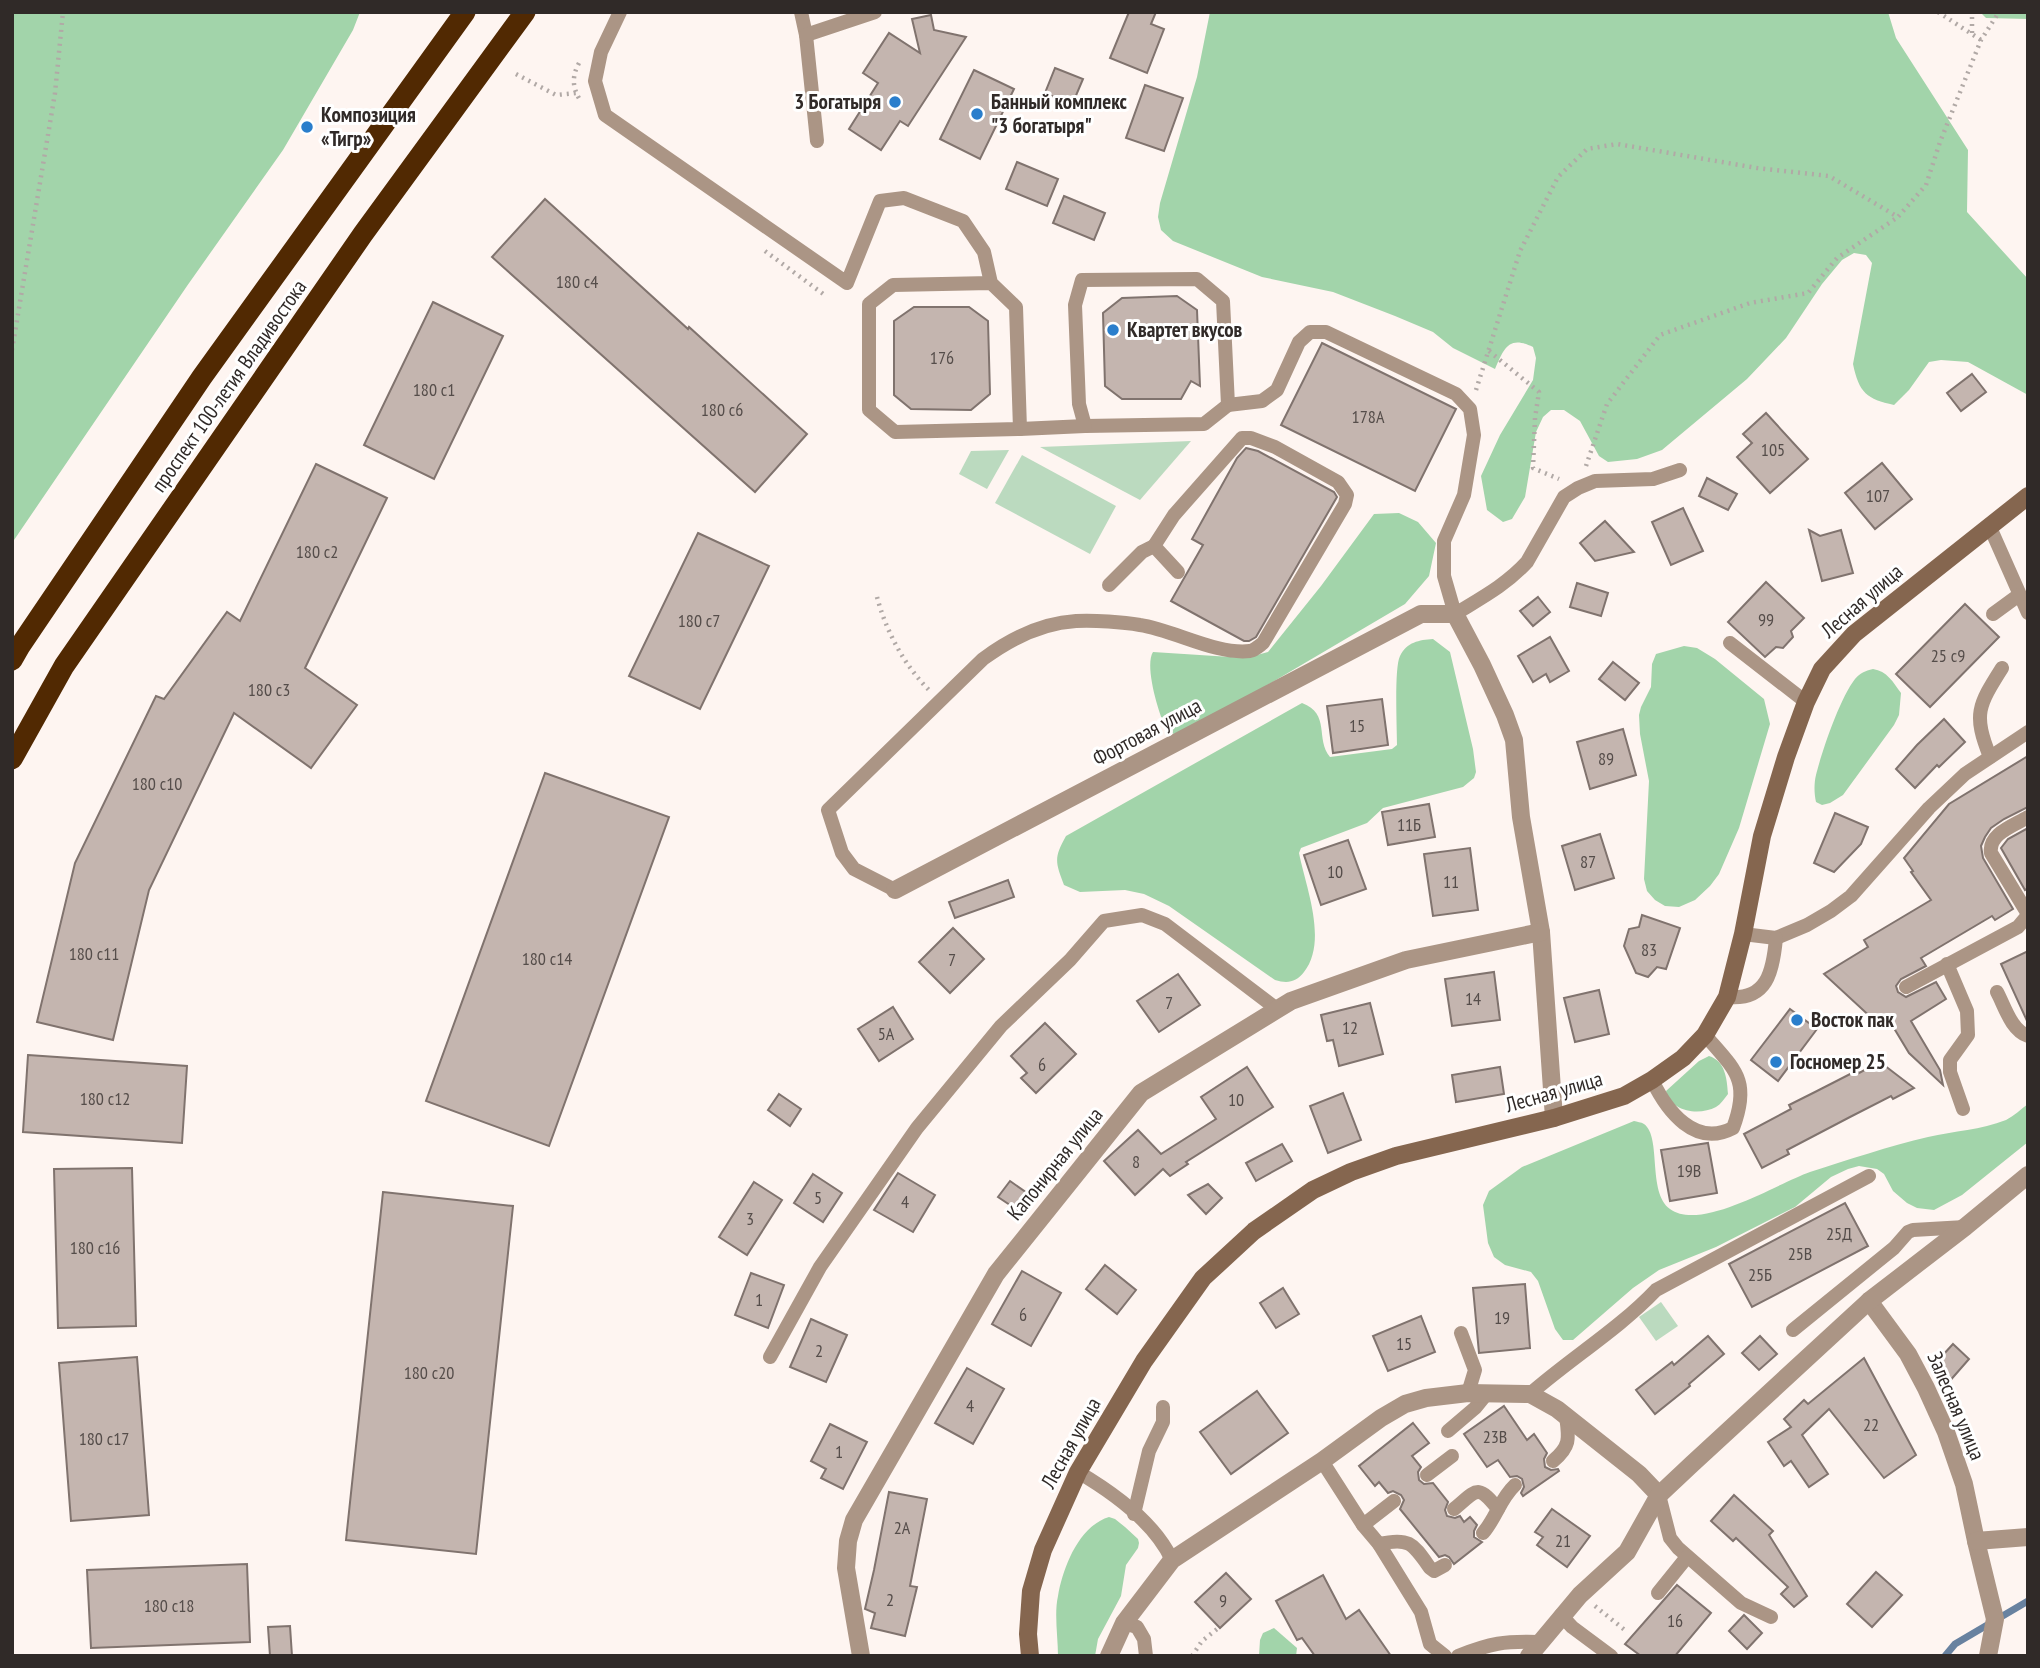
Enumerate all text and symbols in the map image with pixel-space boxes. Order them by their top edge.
place label: 3 Богатыря [794,88,881,115]
place label: Банный комплекс "3 богатыря" [991,88,1128,139]
marker: 3 Богатыря [887,94,903,110]
place label: Композиция «Тигр» [321,101,416,152]
marker: Банный комплекс "3 богатыря" [969,106,985,122]
marker: Композиция «Тигр» [299,119,315,135]
house number: 180 с4 [556,270,598,293]
street label: проспект 100-летия Владивостока [145,274,312,497]
place label: Квартет вкусов [1127,316,1243,343]
marker: Квартет вкусов [1105,322,1121,338]
house number: 176 [930,346,954,369]
house number: 180 с1 [413,378,455,401]
house number: 180 с6 [701,398,743,421]
house number: 178А [1352,405,1385,428]
house number: 105 [1761,438,1785,461]
house number: 107 [1866,484,1890,507]
house number: 180 с2 [296,540,338,563]
street label: Лесная улица [1814,558,1908,644]
house number: 99 [1758,608,1774,631]
house number: 180 с7 [678,609,720,632]
house number: 25 с9 [1931,644,1965,667]
house number: 180 с3 [248,678,290,701]
street label: Фортовая улица [1088,692,1206,771]
house number: 15 [1349,714,1365,737]
house number: 89 [1598,747,1614,770]
house number: 180 с10 [132,772,182,795]
house number: 11Б [1397,813,1421,836]
house number: 87 [1580,850,1596,873]
house number: 10 [1327,860,1343,883]
house number: 11 [1443,870,1459,893]
house number: 83 [1641,938,1657,961]
house number: 180 с11 [69,942,119,965]
house number: 180 с14 [522,947,572,970]
house number: 7 [948,948,956,971]
house number: 14 [1465,987,1481,1010]
house number: 7 [1165,991,1173,1014]
place label: Восток пак [1811,1006,1894,1033]
marker: Восток пак [1789,1012,1805,1028]
house number: 12 [1342,1016,1358,1039]
house number: 5А [878,1022,895,1045]
place label: Госномер 25 [1790,1048,1886,1075]
house number: 6 [1038,1053,1046,1076]
marker: Госномер 25 [1768,1054,1784,1070]
street label: Лесная улица [1501,1065,1605,1118]
house number: 180 с12 [80,1087,130,1110]
house number: 10 [1228,1088,1244,1111]
street label: Капонирная улица [1001,1102,1108,1226]
house number: 8 [1132,1150,1140,1173]
house number: 19В [1677,1159,1701,1182]
house number: 5 [814,1186,822,1209]
house number: 4 [901,1190,909,1213]
house number: 3 [746,1207,754,1230]
house number: 25Д [1826,1222,1852,1245]
house number: 180 с16 [70,1236,120,1259]
house number: 25В [1788,1242,1812,1265]
house number: 25Б [1748,1263,1772,1286]
house number: 1 [755,1288,763,1311]
house number: 6 [1019,1303,1027,1326]
house number: 19 [1494,1306,1510,1329]
house number: 15 [1396,1332,1412,1355]
house number: 2 [815,1339,823,1362]
street label: Залесная улица [1922,1348,1991,1464]
house number: 180 с20 [404,1361,454,1384]
street label: Лесная улица [1034,1393,1107,1494]
house number: 4 [966,1394,974,1417]
house number: 22 [1863,1413,1879,1436]
house number: 23В [1483,1425,1507,1448]
house number: 180 с17 [79,1427,129,1450]
house number: 1 [835,1440,843,1463]
house number: 2А [894,1516,911,1539]
house number: 21 [1555,1529,1571,1552]
house number: 2 [886,1588,894,1611]
house number: 9 [1219,1589,1227,1612]
house number: 180 с18 [144,1594,194,1617]
house number: 16 [1667,1609,1683,1632]

